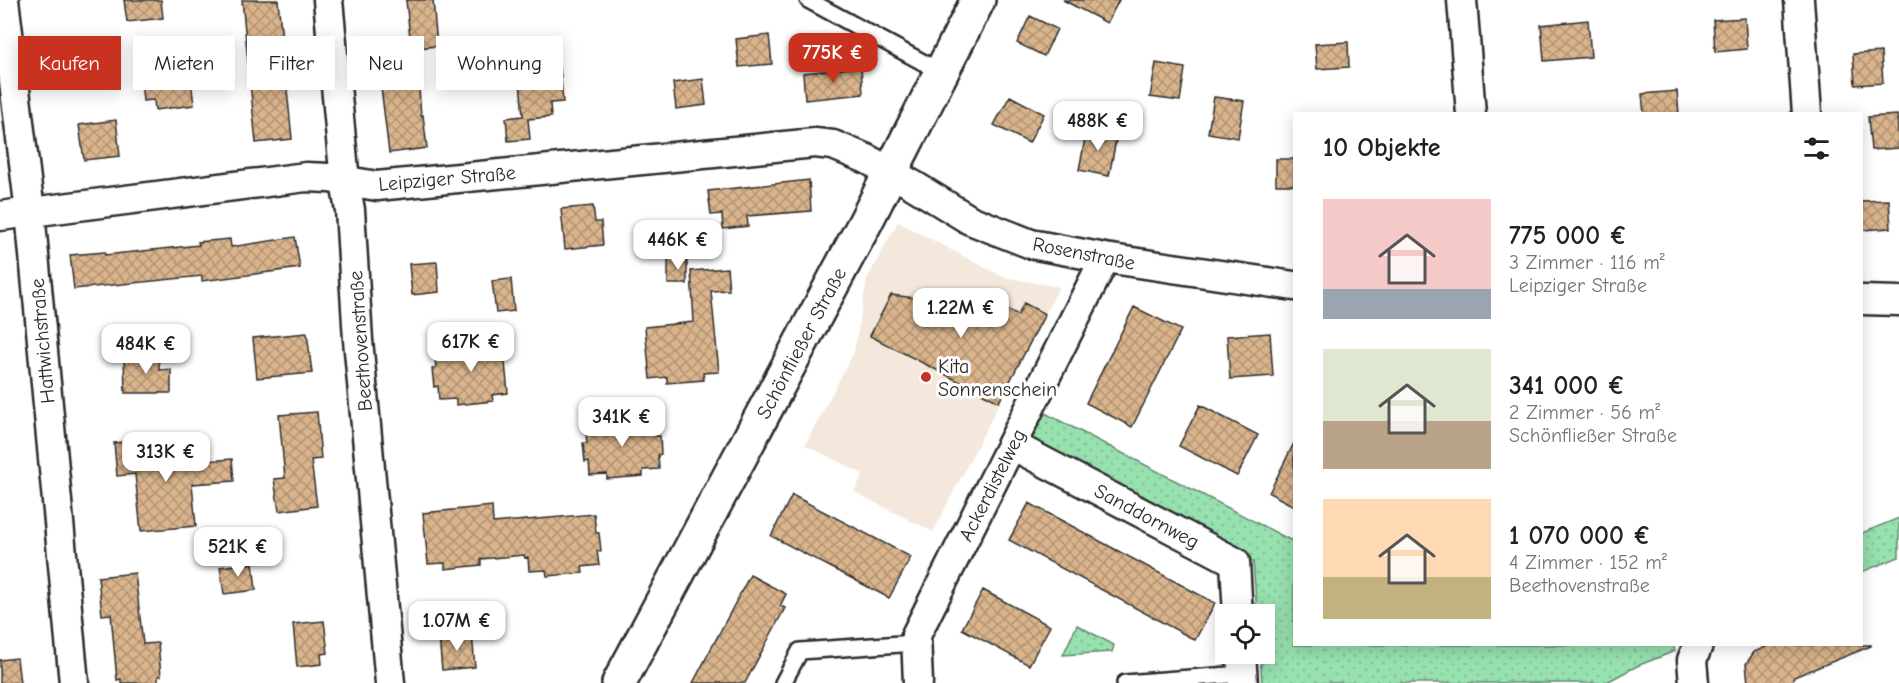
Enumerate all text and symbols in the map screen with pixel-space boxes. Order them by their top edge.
pin: 775K € [784,33,882,84]
chip: Kaufen [18,36,121,90]
chip: Mieten [133,36,235,90]
chip: Filter [247,36,335,90]
chip: Neu [347,36,424,90]
chip: Wohnung [436,36,563,90]
text: 775K € [803,41,863,64]
pin: 488K € [1049,101,1147,152]
text: 488K € [1067,109,1129,132]
icon: filters [1800,132,1833,165]
text: 10 Objekte [1323,133,1440,163]
street label: Leipziger Straße [377,161,517,196]
pin: 446K € [629,220,727,271]
text: 775 000 € [1509,221,1627,251]
icon: home [1371,223,1443,295]
text: 446K € [647,228,709,251]
street label: Rosenstraße [1031,232,1137,275]
text: 3 Zimmer · 116 m² [1509,251,1665,274]
street label: Schönfließer Straße [752,264,851,423]
street label: Beethovenstraße [344,270,377,412]
text: Leipziger Straße [1509,274,1647,297]
street label: Hattwichstraße [26,277,59,404]
pin: 1.22M € [906,288,1016,339]
text: 1.22M € [927,296,995,319]
pin: 617K € [422,322,520,373]
pin: 484K € [97,324,195,375]
text: 617K € [441,330,501,353]
text: 484K € [115,332,177,355]
place label: Kita Sonnenschein [938,355,1057,401]
marker: Kita Sonnenschein [919,370,933,384]
text: 341 000 € [1509,371,1625,401]
icon: home [1371,373,1443,445]
pin: 341K € [573,397,671,448]
text: 2 Zimmer · 56 m² [1509,401,1660,424]
text: 341K € [592,405,652,428]
text: Schönfließer Straße [1509,424,1677,447]
street label: Ackerdistelweg [954,425,1031,545]
pin: 313K € [117,432,215,483]
text: 313K € [136,440,196,463]
street label: Sanddornweg [1090,479,1203,554]
text: 1 070 000 € [1509,521,1651,551]
icon: home [1371,523,1443,595]
pin: 521K € [189,527,287,578]
text: 521K € [208,535,268,558]
text: 4 Zimmer · 152 m² [1509,551,1667,574]
text: Beethovenstraße [1509,574,1650,597]
pin: 1.07M € [402,601,512,652]
map controls [1215,604,1275,664]
button: locate [1215,604,1275,664]
text: 1.07M € [423,609,491,632]

